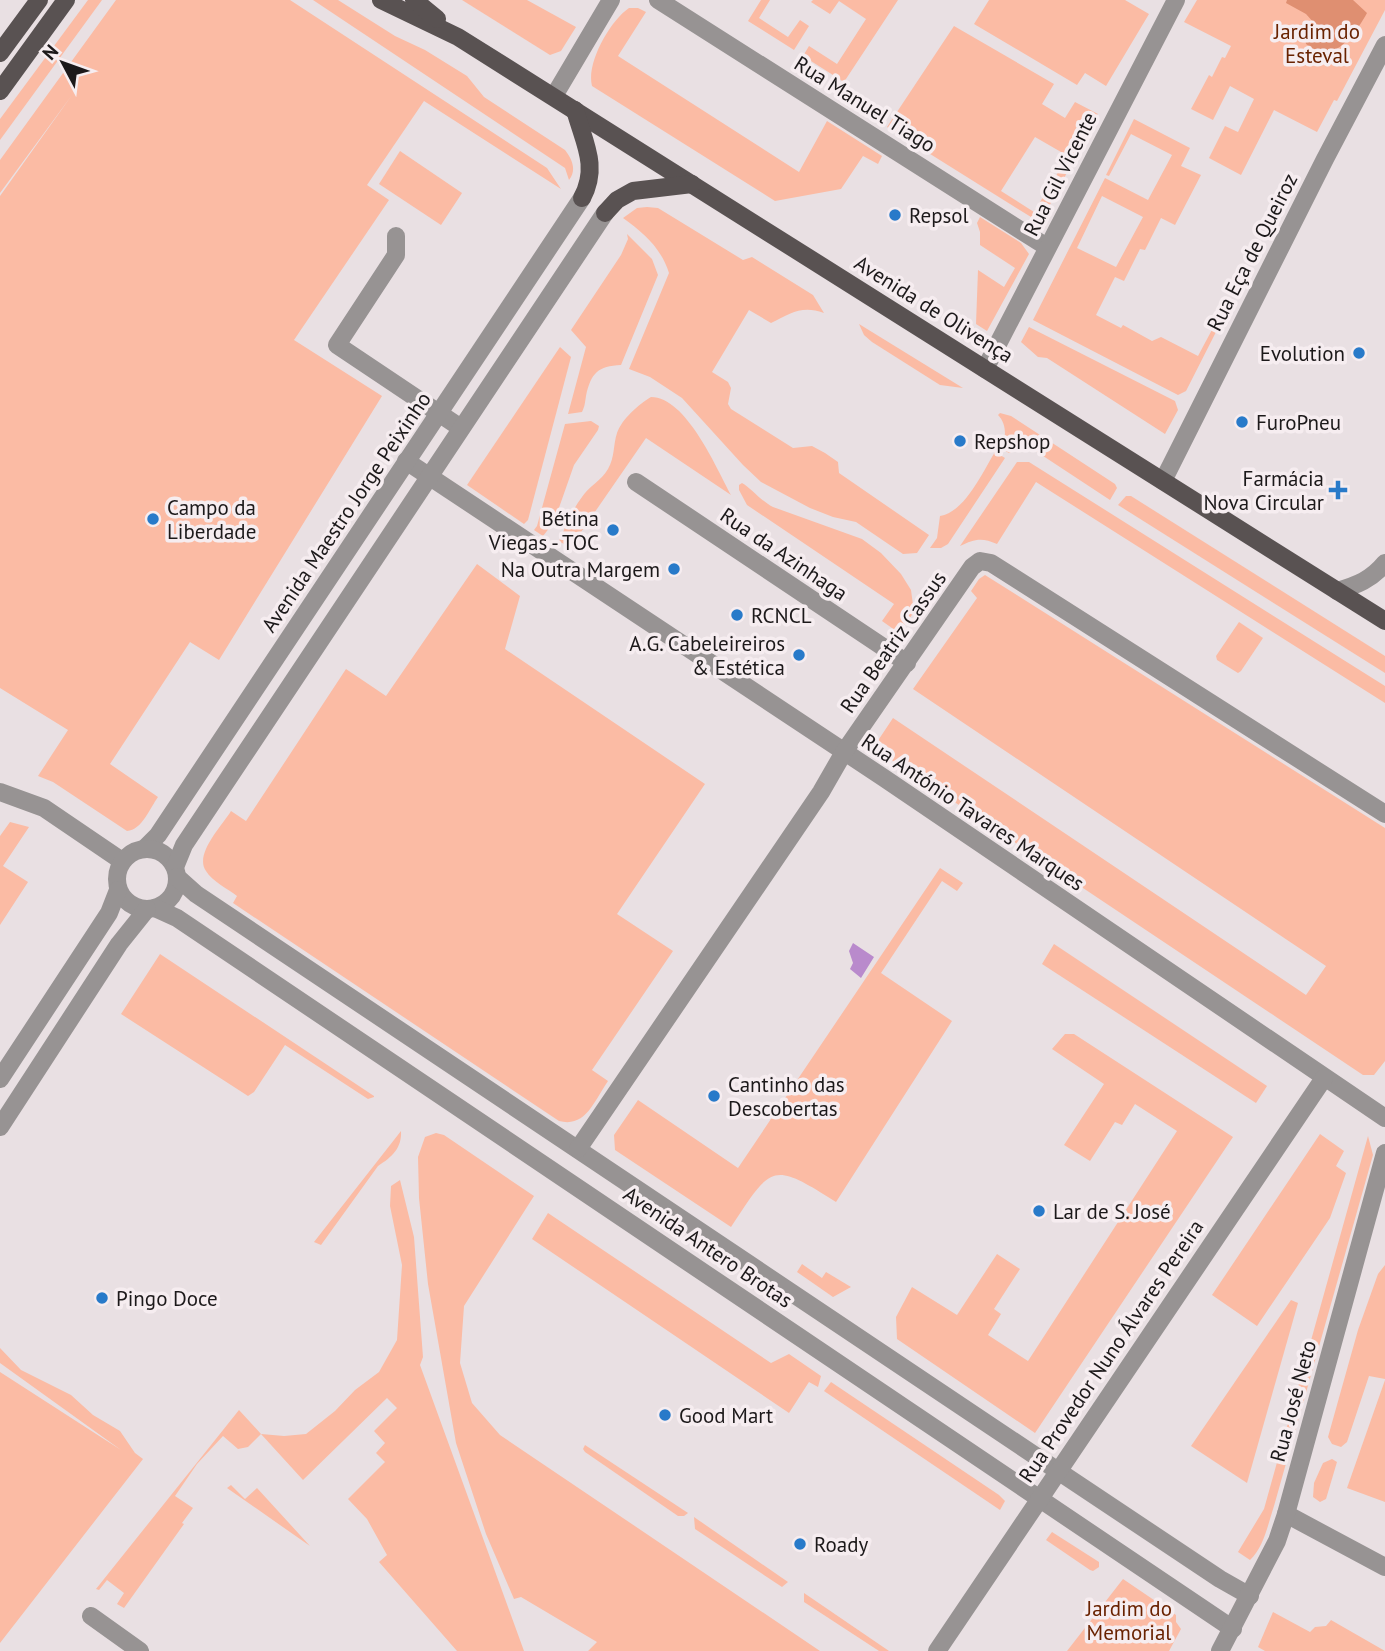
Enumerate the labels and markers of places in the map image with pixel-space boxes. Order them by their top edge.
place label: Repsol [909,202,969,229]
marker: Repsol [887,207,903,223]
place label: Evolution [1260,340,1345,367]
marker: Evolution [1351,345,1367,361]
place label: FuroPneu [1256,409,1341,436]
marker: FuroPneu [1234,414,1250,430]
place label: Repshop [974,428,1050,455]
marker: Repshop [952,433,968,449]
place label: Farmácia Nova Circular [1203,465,1324,516]
marker: Farmácia Nova Circular [1330,482,1346,498]
place label: Campo da Liberdade [167,494,256,545]
place label: Bétina Viegas - TOC [488,505,599,556]
marker: Campo da Liberdade [145,511,161,527]
marker: Bétina Viegas - TOC [605,522,621,538]
place label: Na Outra Margem [501,556,660,583]
marker: Na Outra Margem [666,561,682,577]
place label: RCNCL [751,602,812,629]
marker: RCNCL [729,607,745,623]
place label: A.G. Cabeleireiros & Estética [629,630,785,681]
marker: A.G. Cabeleireiros & Estética [791,647,807,663]
place label: Cantinho das Descobertas [728,1071,845,1122]
marker: Cantinho das Descobertas [706,1088,722,1104]
place label: Lar de S. José [1053,1198,1171,1225]
marker: Lar de S. José [1031,1203,1047,1219]
place label: Pingo Doce [116,1285,218,1312]
marker: Pingo Doce [94,1290,110,1306]
place label: Good Mart [679,1402,773,1429]
marker: Good Mart [657,1407,673,1423]
place label: Roady [814,1531,868,1558]
marker: Roady [792,1536,808,1552]

